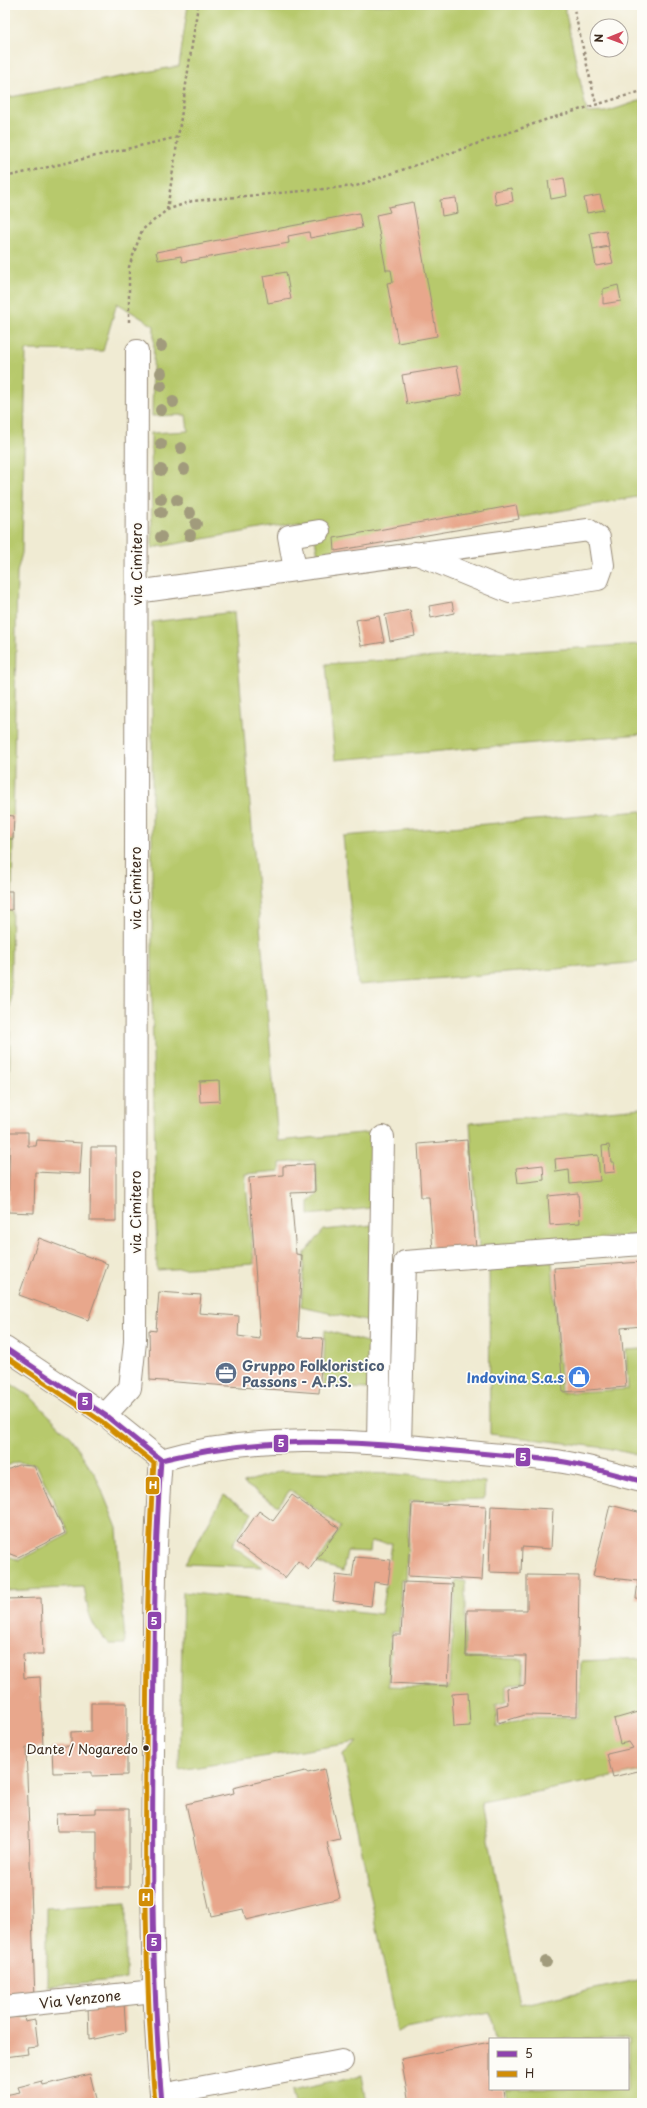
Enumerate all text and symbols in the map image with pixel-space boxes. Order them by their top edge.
north arrow [589,18,629,58]
text: N [590,33,607,43]
street label: via Cimitero [126,522,147,605]
street label: via Cimitero [125,846,146,929]
street label: via Cimitero [125,1170,146,1253]
place label: Gruppo Folkloristico Passons - A.P.S. [242,1355,384,1392]
office icon: Gruppo Folkloristico Passons - A.P.S. [213,1360,239,1386]
shop icon: Indovina S.a.s [566,1364,592,1390]
place label: Indovina S.a.s [467,1367,564,1388]
line badge: 5 [77,1392,93,1411]
text: 5 [81,1392,89,1409]
line badge: 5 [273,1434,289,1453]
text: 5 [277,1434,285,1451]
line badge: 5 [515,1447,531,1467]
text: 5 [519,1448,527,1465]
line badge: H [145,1476,160,1495]
text: H [149,1476,157,1493]
line badge: 5 [147,1611,162,1630]
text: 5 [150,1612,158,1629]
place label: Dante / Nogaredo [26,1739,138,1758]
marker: Dante / Nogaredo [141,1743,151,1753]
line badge: H [138,1888,154,1907]
text: H [142,1888,150,1905]
line badge: 5 [146,1933,162,1952]
text: 5 [150,1933,158,1950]
street label: Via Venzone [38,1984,122,2014]
legend [489,2038,629,2090]
text: 5 [525,2044,533,2062]
text: H [525,2064,534,2082]

